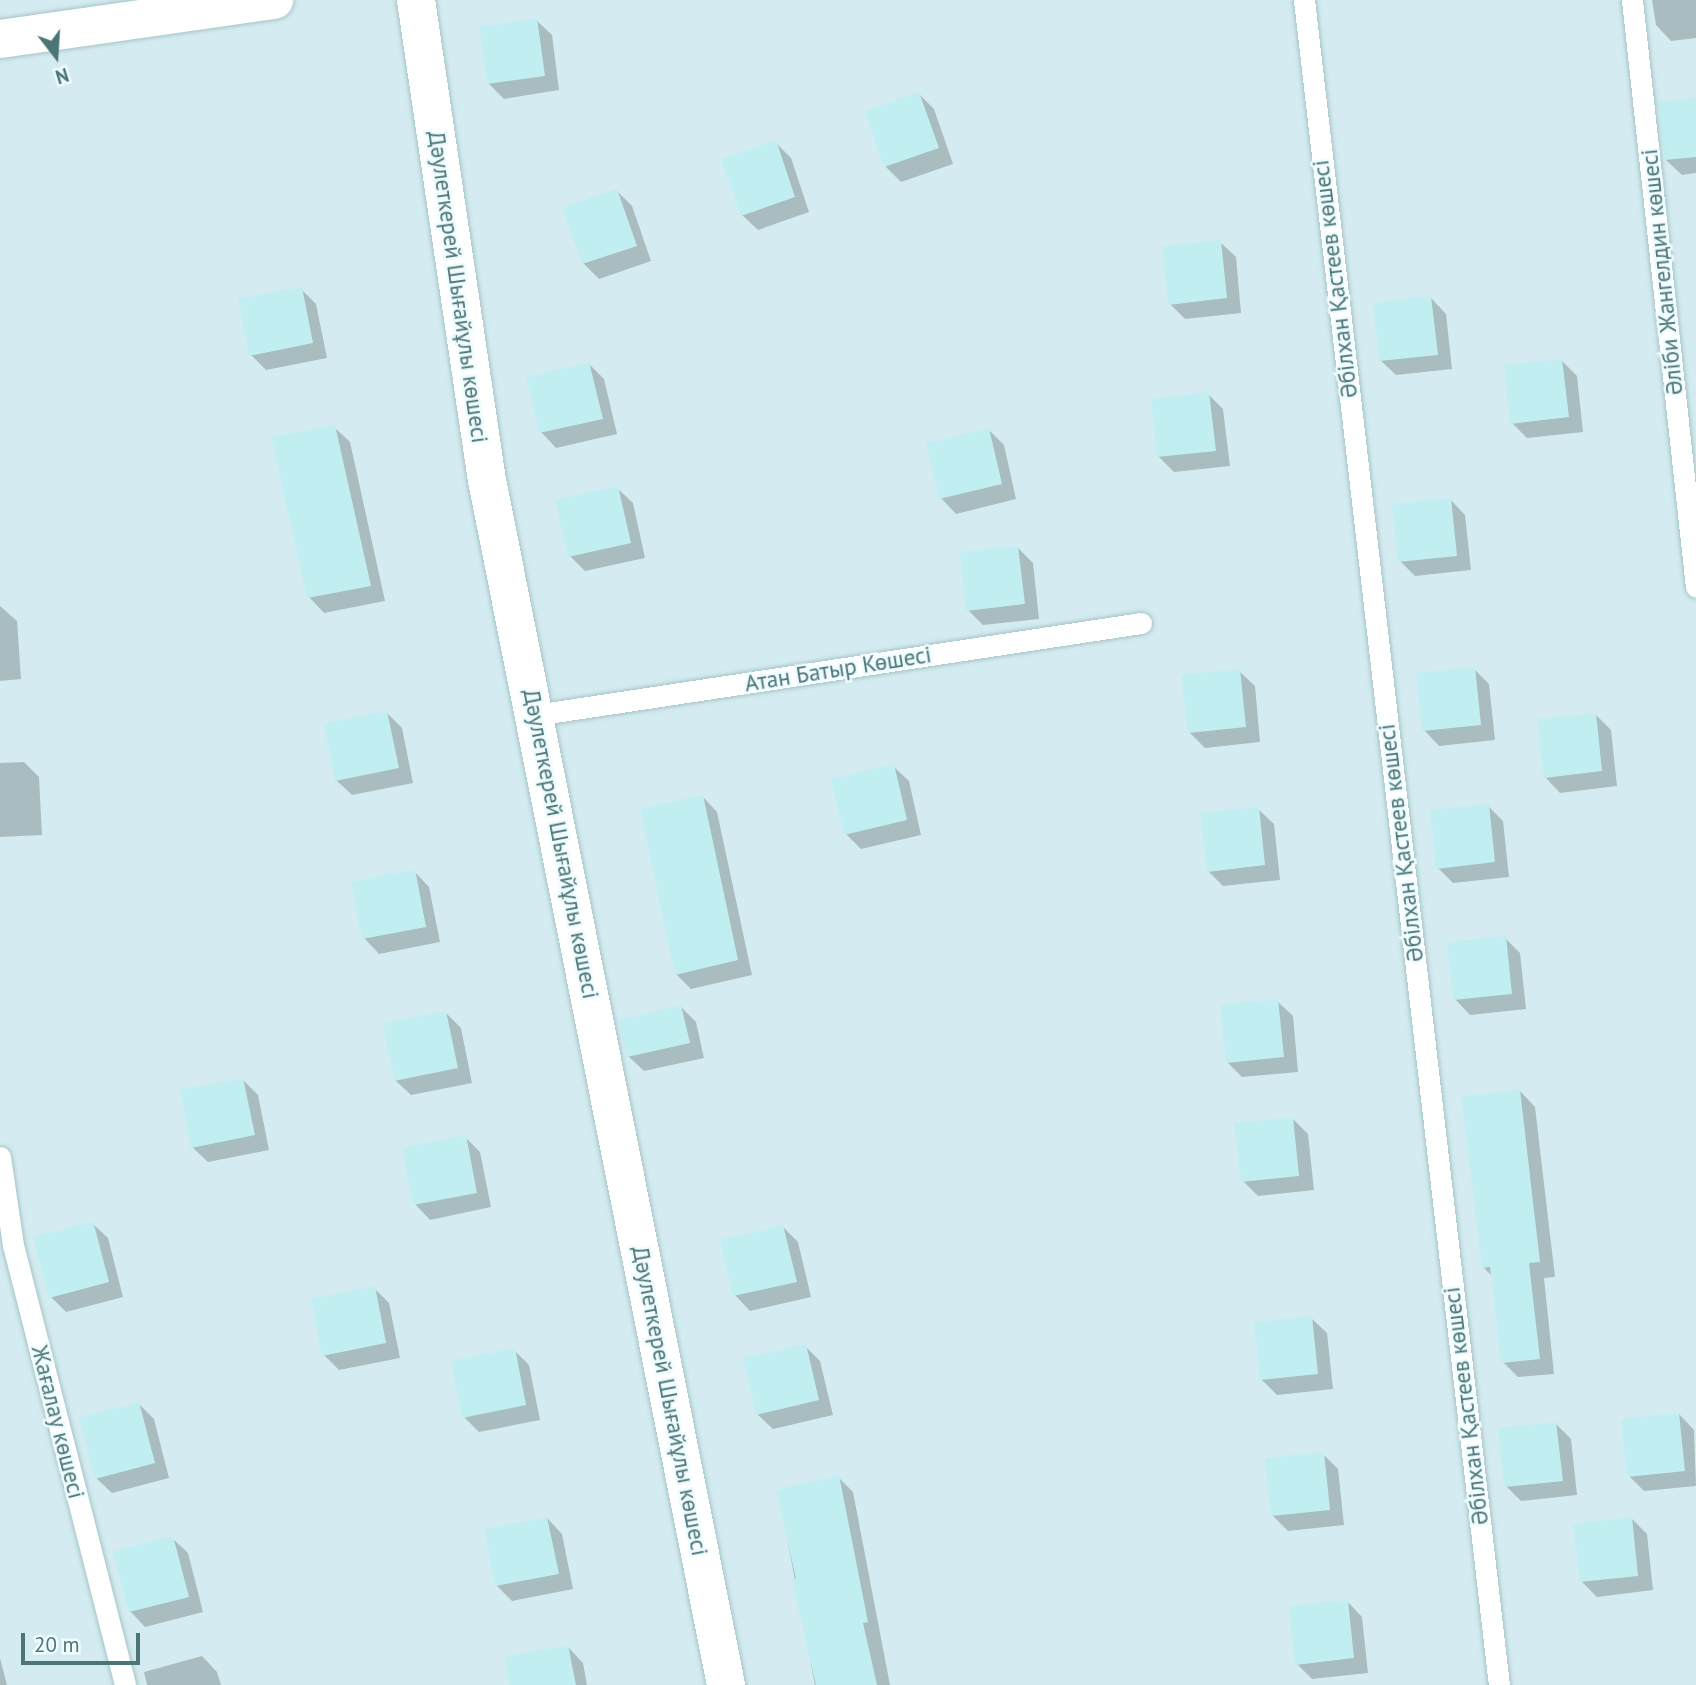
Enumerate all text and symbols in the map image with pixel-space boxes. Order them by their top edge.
north arrow [21,21,91,91]
text: N [53,63,72,89]
street label: Дәулеткерей Шығайұлы көшесі [422,129,494,445]
street label: Әліби Жангелдин көшесі [1635,147,1689,397]
street label: Әбілхан Қастеев көшесі [1307,158,1363,400]
street label: Атан Батыр Көшесі [743,641,933,697]
street label: Дәулеткерей Шығайұлы көшесі [517,687,605,1001]
street label: Әбілхан Қастеев көшесі [1373,722,1429,964]
street label: Дәулеткерей Шығайұлы көшесі [626,1244,714,1558]
street label: Әбілхан Қастеев көшесі [1438,1285,1494,1527]
street label: Жағалау көшесі [25,1342,91,1502]
scale bar [24,1618,144,1662]
text: 20 m [34,1631,80,1658]

